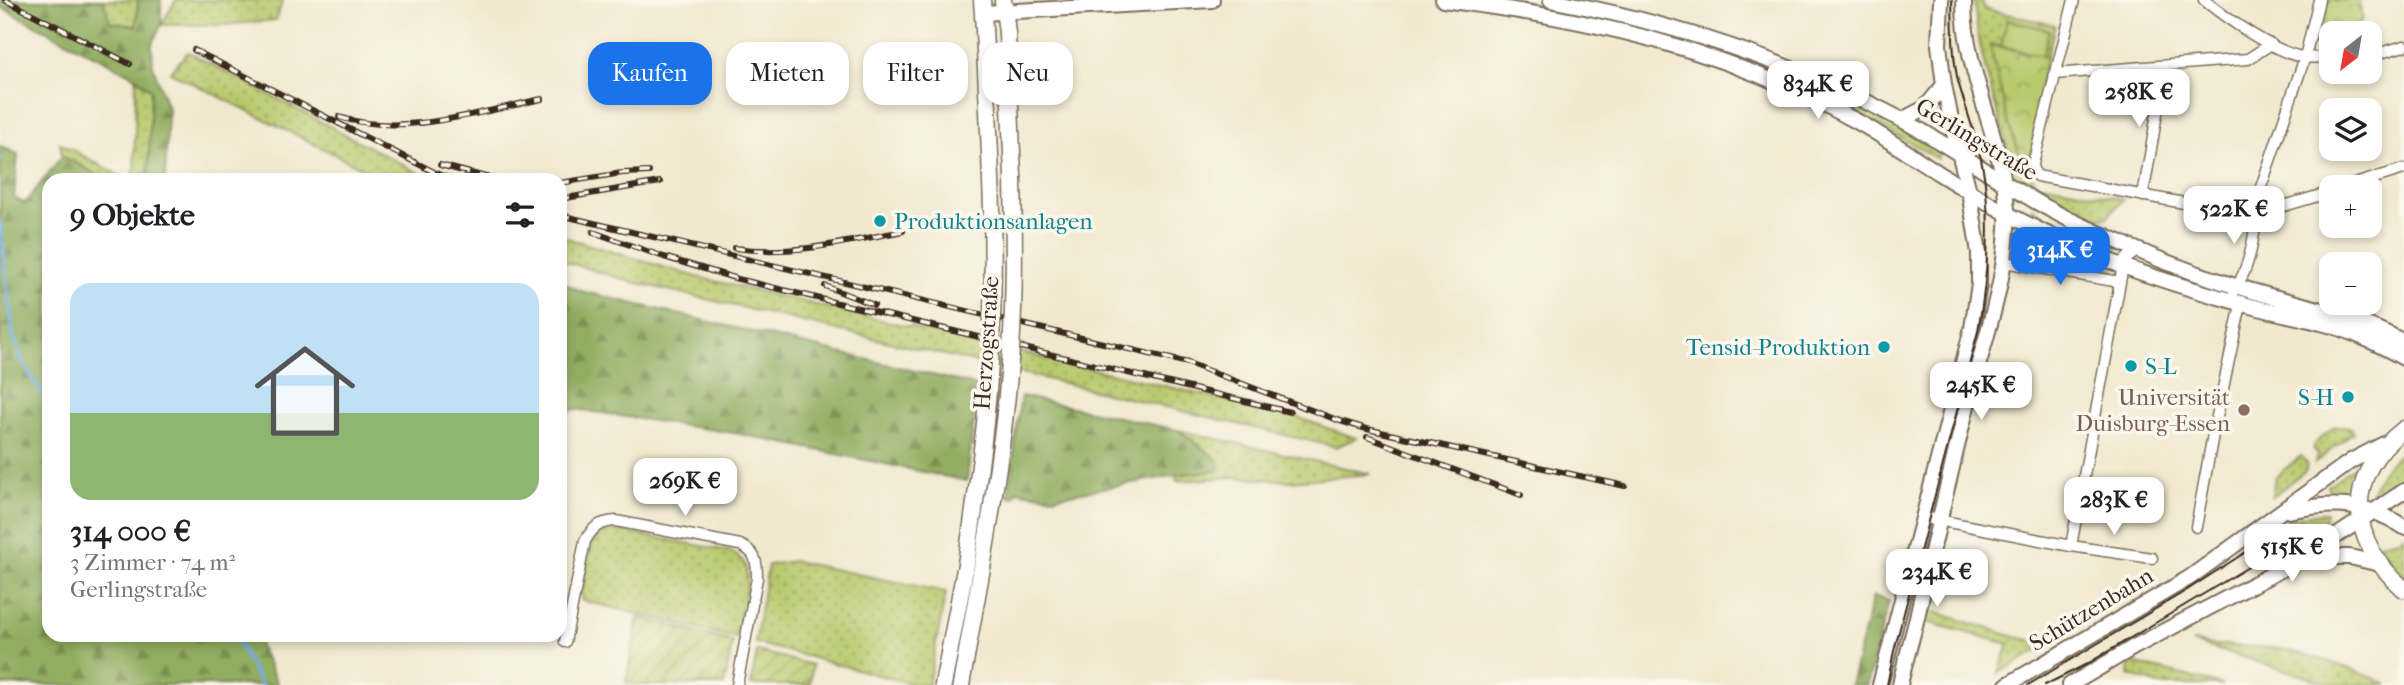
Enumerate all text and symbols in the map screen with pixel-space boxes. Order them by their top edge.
north arrow [2319,21,2382,84]
map controls [2319,21,2382,315]
chip: Kaufen [588,42,712,105]
chip: Mieten [726,42,849,105]
chip: Filter [863,42,968,105]
chip: Neu [982,42,1073,105]
pin: 834K € [1761,61,1875,121]
pin: 258K € [2082,69,2196,129]
text: 834K € [1783,70,1853,97]
text: 258K € [2105,78,2173,105]
street label: Gerlingstraße [1911,93,2042,186]
button: layers [2319,98,2382,161]
button: + [2319,175,2382,238]
pin: 522K € [2177,187,2291,246]
text: 522K € [2200,195,2268,222]
icon: filters [501,196,539,234]
text: 9 Objekte [70,198,195,233]
place label: Produktionsanlagen [894,208,1093,235]
marker: Produktionsanlagen [872,213,888,229]
pin: 314K € [2003,228,2117,287]
text: 314K € [2027,236,2093,263]
button: − [2319,252,2382,315]
street label: Herzogstraße [968,275,1005,411]
icon: home [242,328,368,454]
place label: Tensid-Produktion [1686,334,1871,361]
marker: Tensid-Produktion [1876,339,1892,355]
place label: S-L [2145,353,2177,380]
marker: S-L [2123,358,2139,374]
pin: 245K € [1924,362,2038,422]
text: 245K € [1946,371,2016,398]
place label: Universität Duisburg-Essen [2076,384,2231,437]
place label: S-H [2298,384,2334,411]
marker: S-H [2340,389,2356,405]
marker: Universität Duisburg-Essen [2236,402,2252,418]
pin: 269K € [628,458,742,518]
text: 269K € [649,467,721,494]
pin: 283K € [2057,477,2171,537]
text: 283K € [2080,486,2148,513]
text: 314 000 € [70,514,191,549]
pin: 515K € [2235,524,2349,584]
text: 515K € [2260,533,2324,560]
text: 3 Zimmer · 74 m² [70,549,235,576]
pin: 234K € [1880,550,1994,609]
text: 234K € [1902,558,1972,585]
street label: Schützenbahn [2025,562,2159,657]
text: Gerlingstraße [70,576,207,603]

